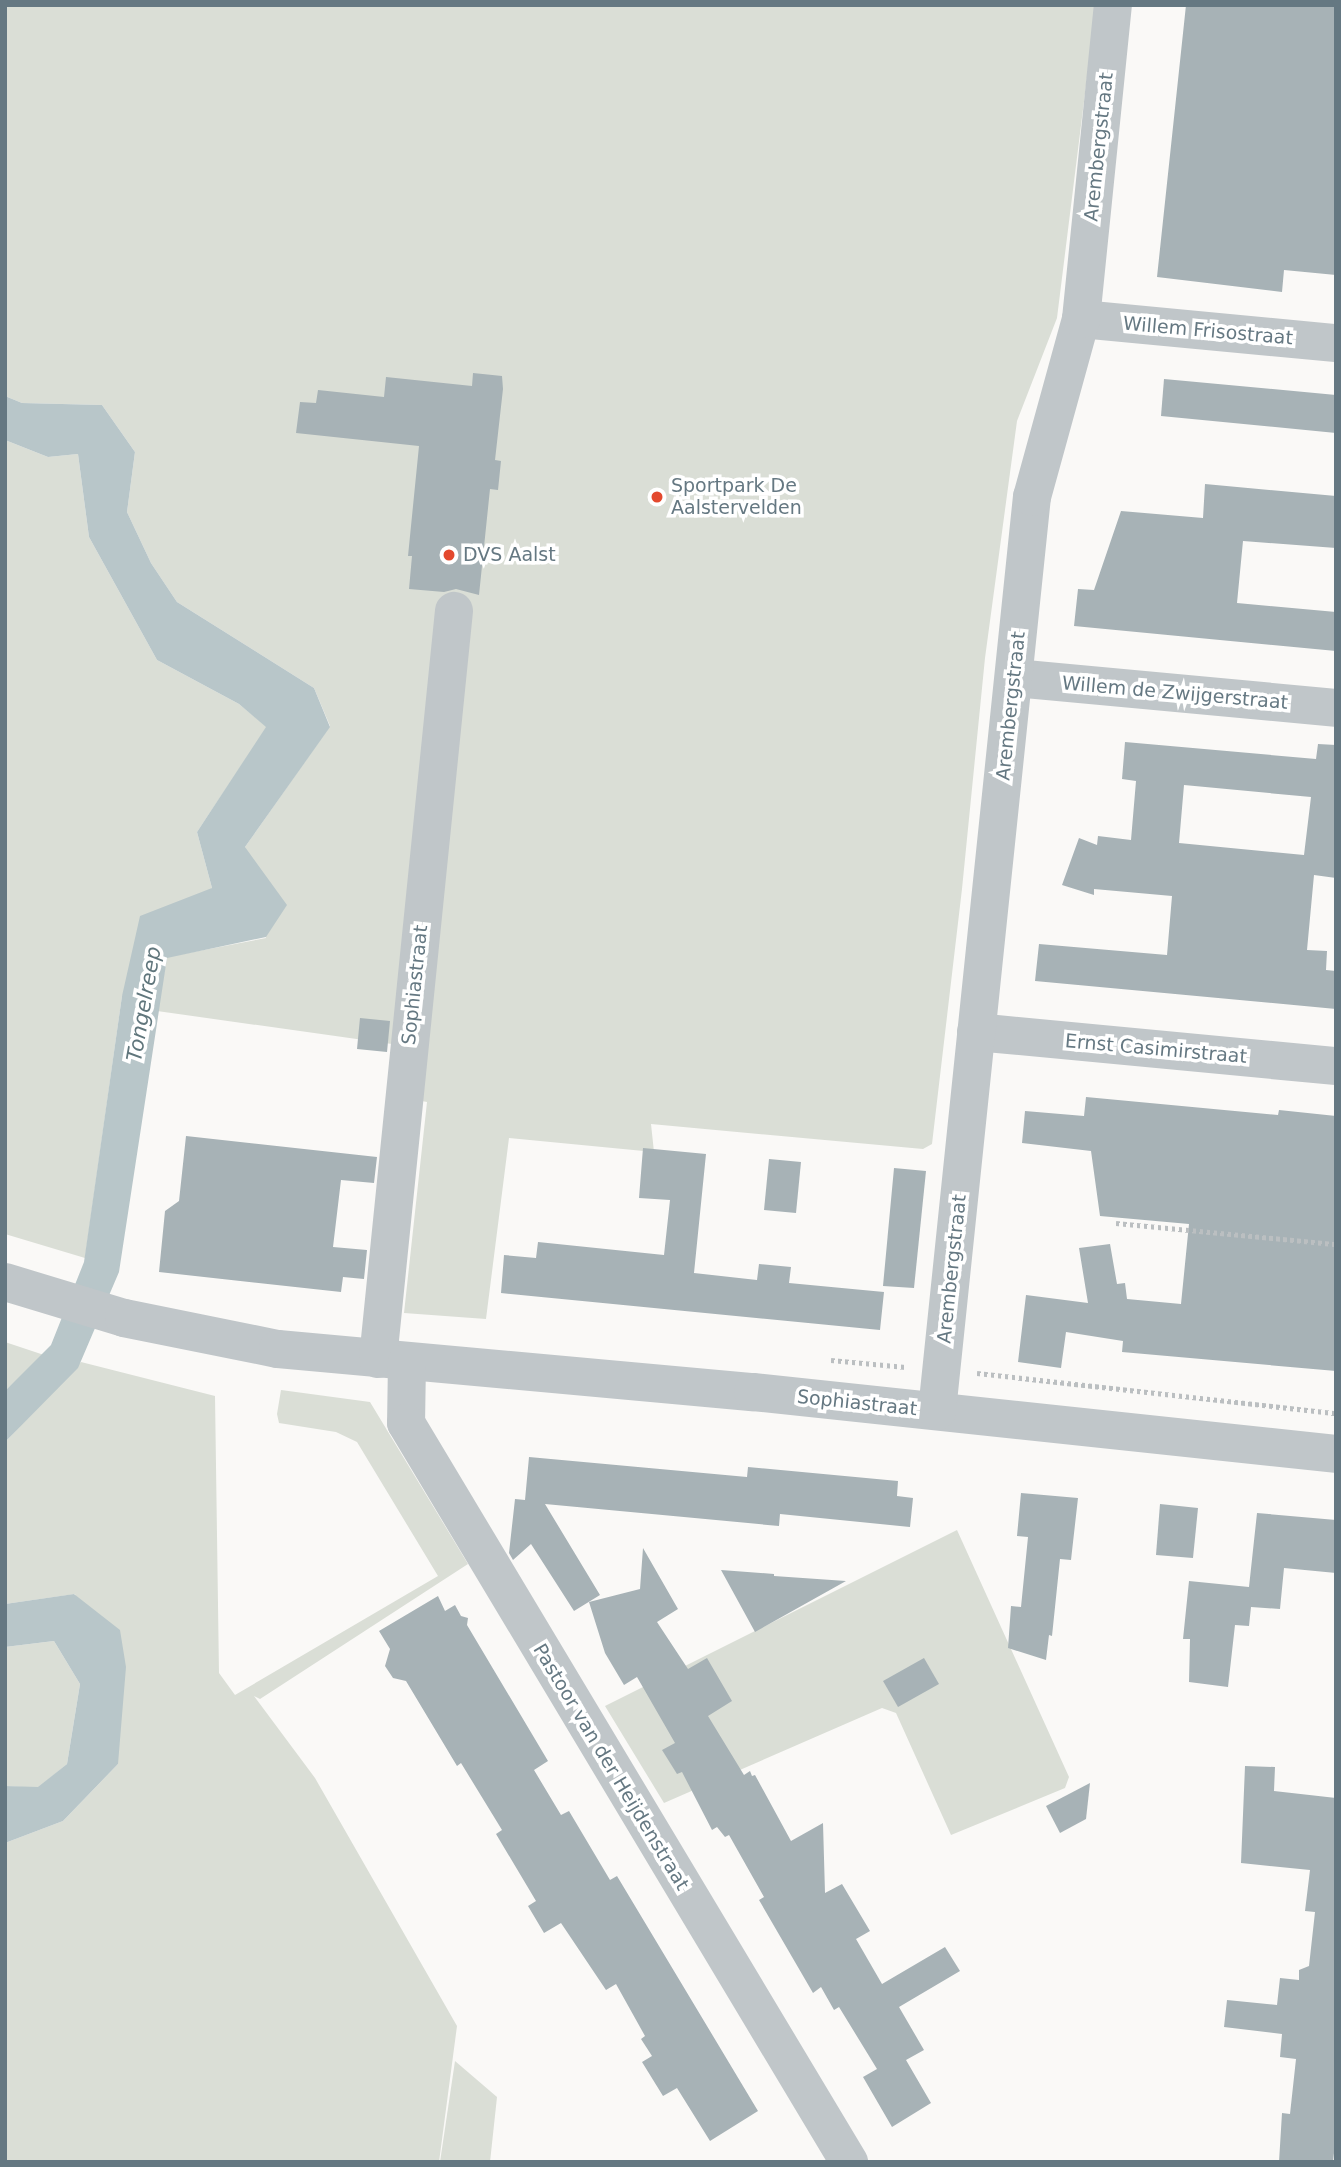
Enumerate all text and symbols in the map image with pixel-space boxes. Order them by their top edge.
street label: Arembergstraat [1080,71,1118,223]
street label: Willem Frisostraat [1122,312,1294,350]
place label: Sportpark De Aalstervelden [671,475,802,519]
marker: Sportpark De Aalstervelden [649,489,665,505]
place label: DVS Aalst [463,544,556,566]
marker: DVS Aalst [441,547,457,563]
street label: Arembergstraat [992,630,1030,782]
street label: Willem de Zwijgerstraat [1061,672,1289,714]
street label: Sophiastraat [397,924,433,1046]
water label: Tongelreep [121,945,167,1063]
street label: Ernst Casimirstraat [1064,1030,1248,1068]
street label: Arembergstraat [933,1193,971,1345]
street label: Sophiastraat [796,1385,918,1421]
street label: Pastoor van der Heijdenstraat [528,1640,694,1894]

